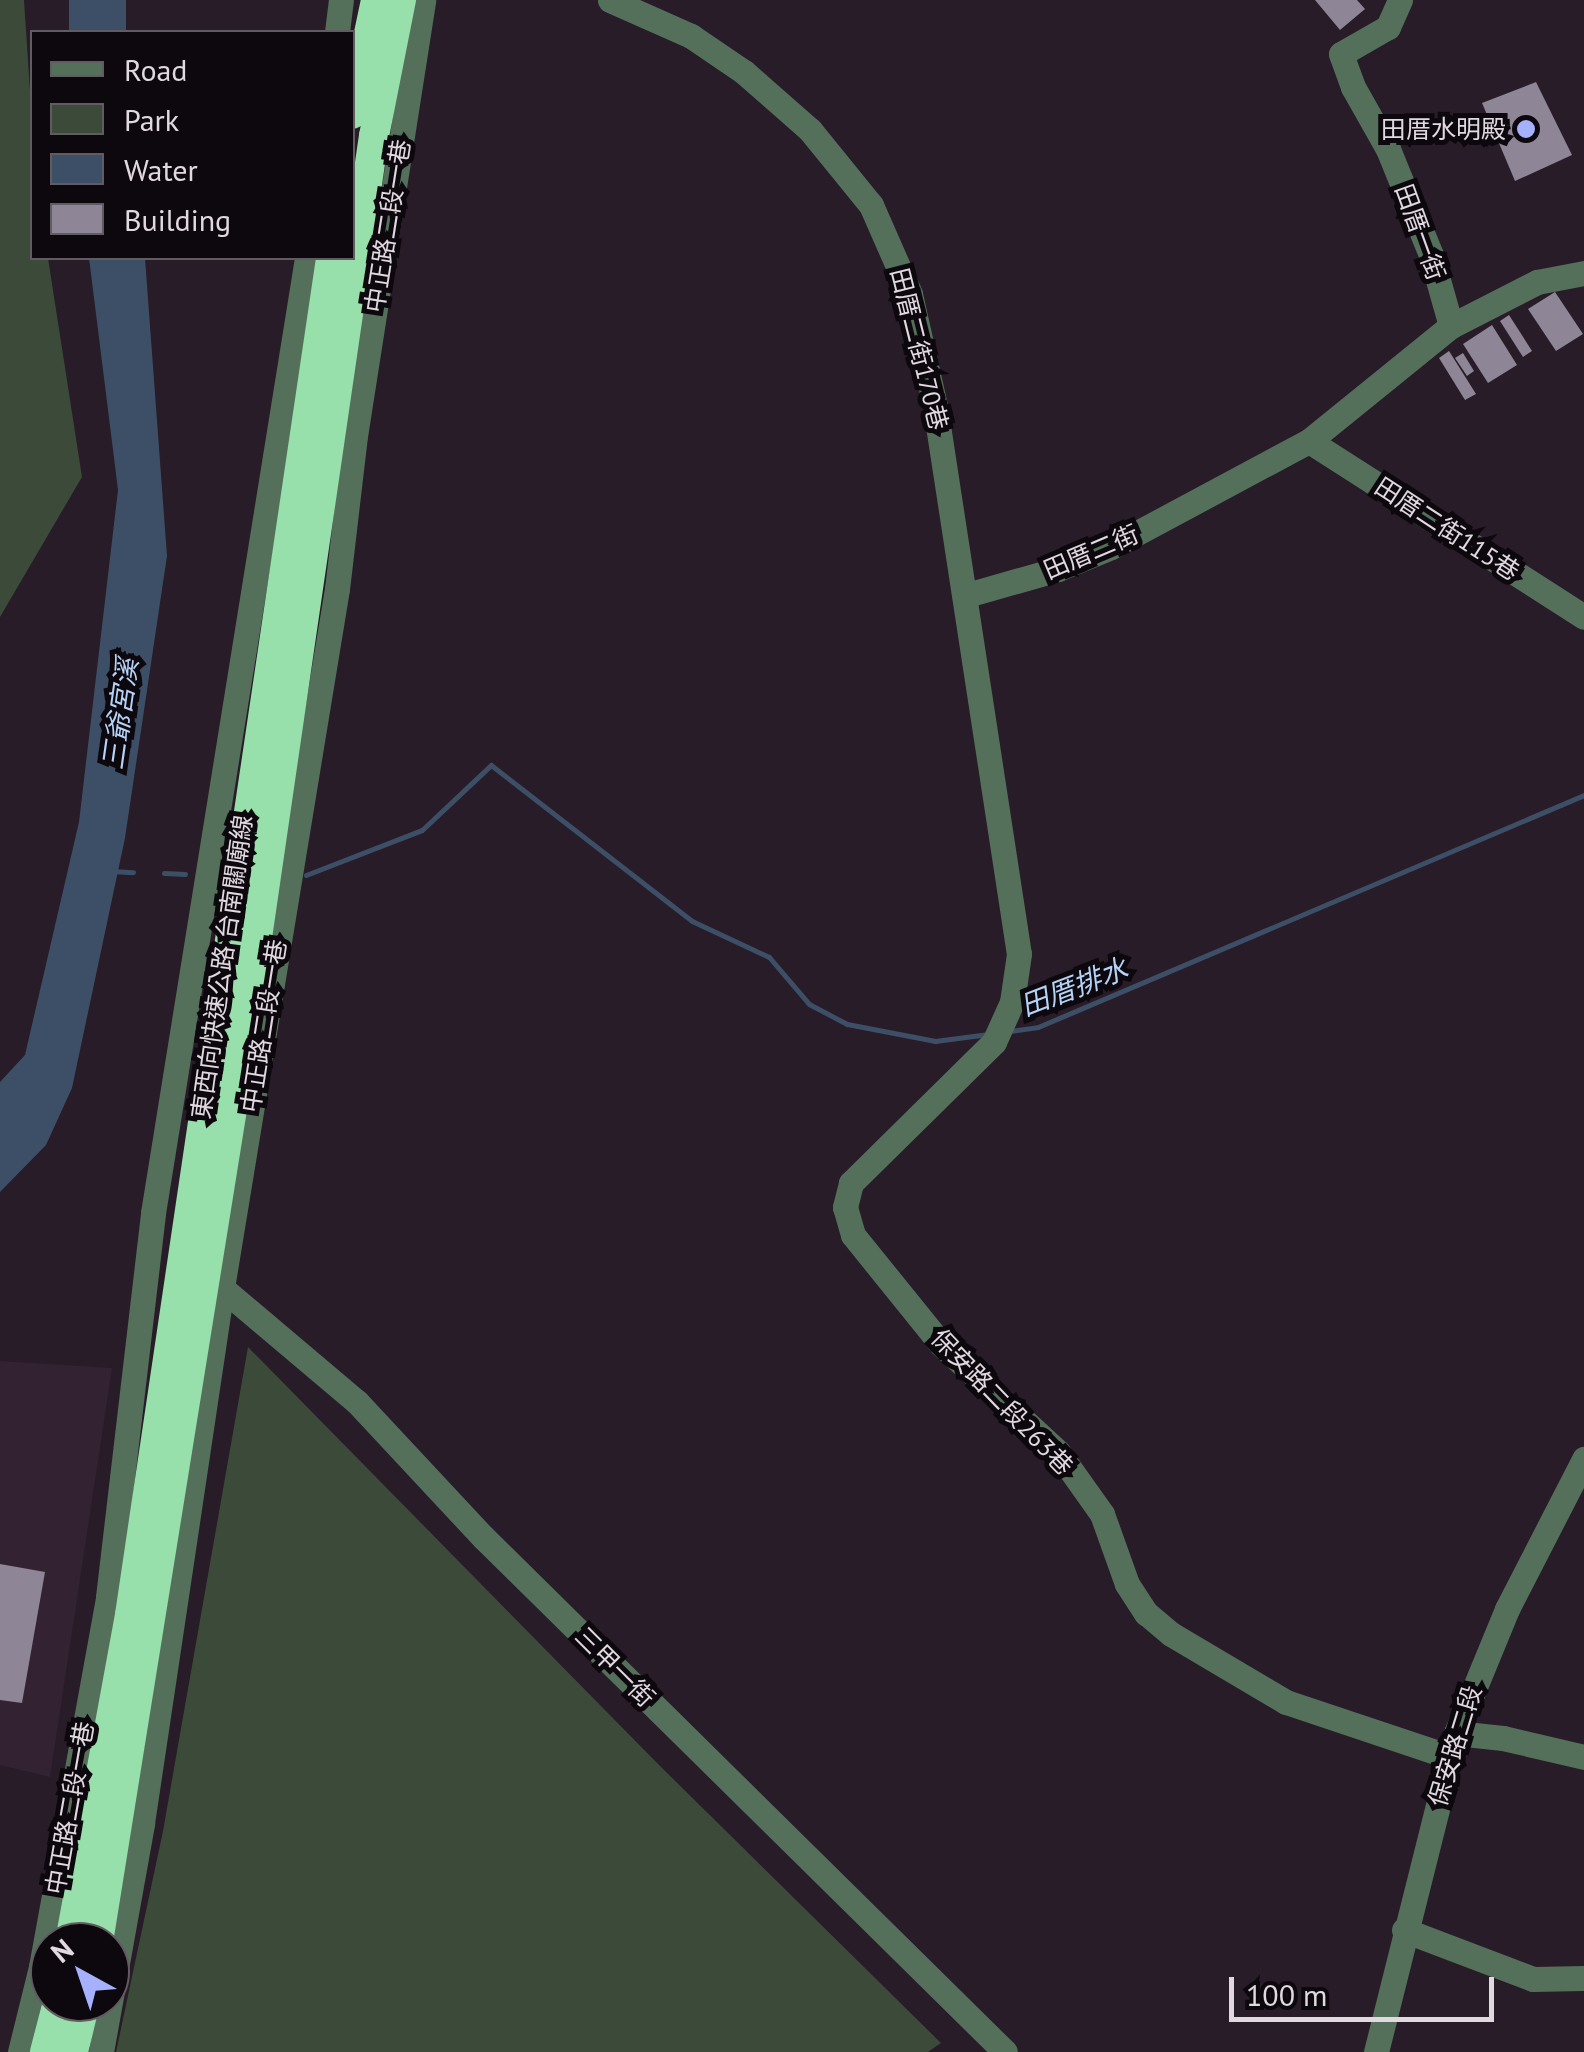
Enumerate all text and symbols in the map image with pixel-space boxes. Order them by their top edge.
legend [30,30,355,260]
text: Road [124,50,188,89]
text: Park [124,100,179,139]
place label: 田厝水明殿 [1381,114,1506,144]
marker: 田厝水明殿 [1515,118,1537,140]
street label: 中正路二段一巷 [359,137,417,315]
text: Water [124,150,198,189]
street label: 田厝一街 [1389,180,1451,284]
text: Building [124,200,231,239]
street label: 田厝二街170巷 [884,265,954,433]
street label: 田厝二街115巷 [1369,471,1525,587]
street label: 田厝二街 [1039,519,1143,585]
water label: 三爺宮溪 [96,656,144,772]
street label: 東西向快速公路 台南關廟線 [186,813,258,1121]
street label: 中正路二段一巷 [235,937,293,1115]
water label: 田厝排水 [1016,951,1132,1023]
street label: 保安路二段263巷 [925,1323,1079,1481]
street label: 三甲一街 [569,1621,661,1713]
street label: 保安路二段 [1422,1682,1488,1810]
street label: 中正路二段一巷 [40,1719,100,1897]
north arrow [30,1922,130,2022]
text: N [43,1930,81,1970]
scale bar [1234,1957,1499,2019]
text: 100 m [1246,1975,1327,2014]

